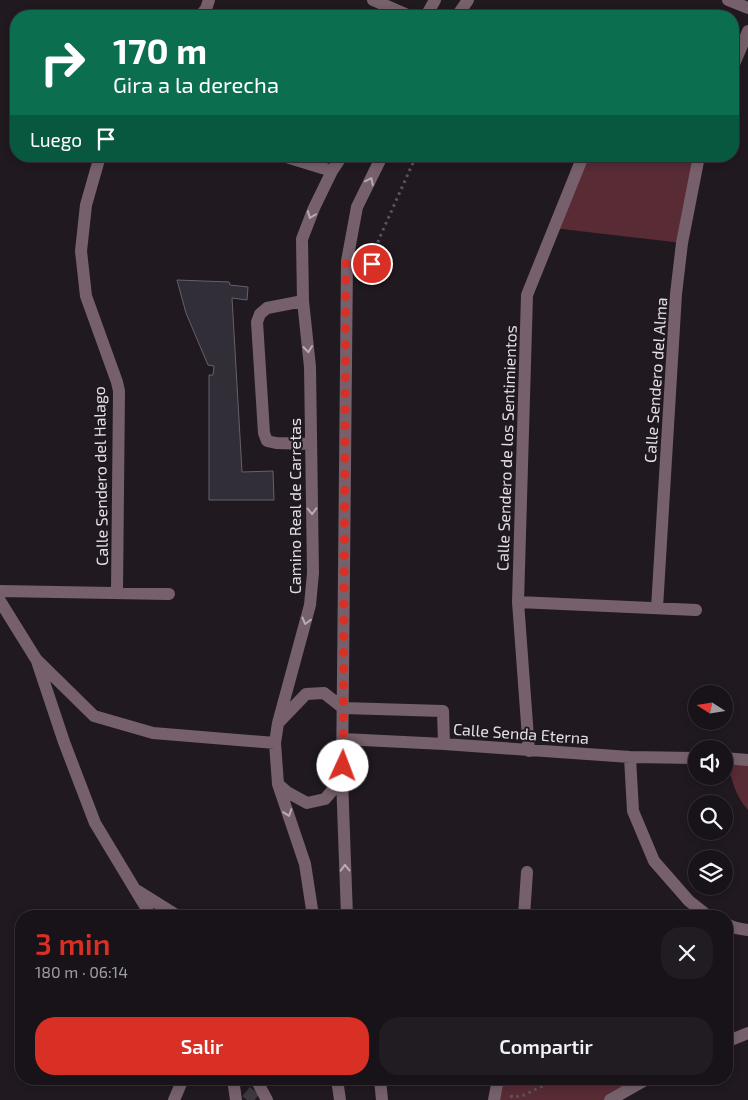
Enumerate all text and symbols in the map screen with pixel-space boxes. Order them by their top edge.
text: 170 m [113,29,207,71]
icon: right [30,30,95,95]
text: Gira a la derecha [113,71,279,97]
icon: arrive [92,125,120,153]
text: Luego [30,128,82,151]
one-way arrow [364,177,374,186]
one-way arrow [307,210,318,219]
pin [351,243,393,285]
icon: arrive [358,250,386,278]
street label: Calle Sendero del Alma [640,297,670,463]
street label: Calle Sendero de los Sentimientos [492,325,520,571]
one-way arrow [302,345,313,353]
street label: Calle Sendero del Halago [89,386,111,566]
street label: Camino Real de Carretas [285,418,304,594]
one-way arrow [307,508,317,516]
one-way arrow [301,617,311,625]
north arrow [688,685,732,730]
map controls [688,685,733,895]
street label: Calle Senda Eterna [452,719,590,747]
position arrow [316,739,368,791]
button: sound [688,740,733,785]
button: search [688,795,733,840]
one-way arrow [282,808,292,817]
button: layers [688,850,733,895]
one-way arrow [340,863,350,871]
text: 3 min [35,925,111,961]
button: close [661,927,713,979]
text: 180 m · 06:14 [35,962,128,981]
button: Salir [35,1017,369,1075]
button: Compartir [379,1017,713,1075]

